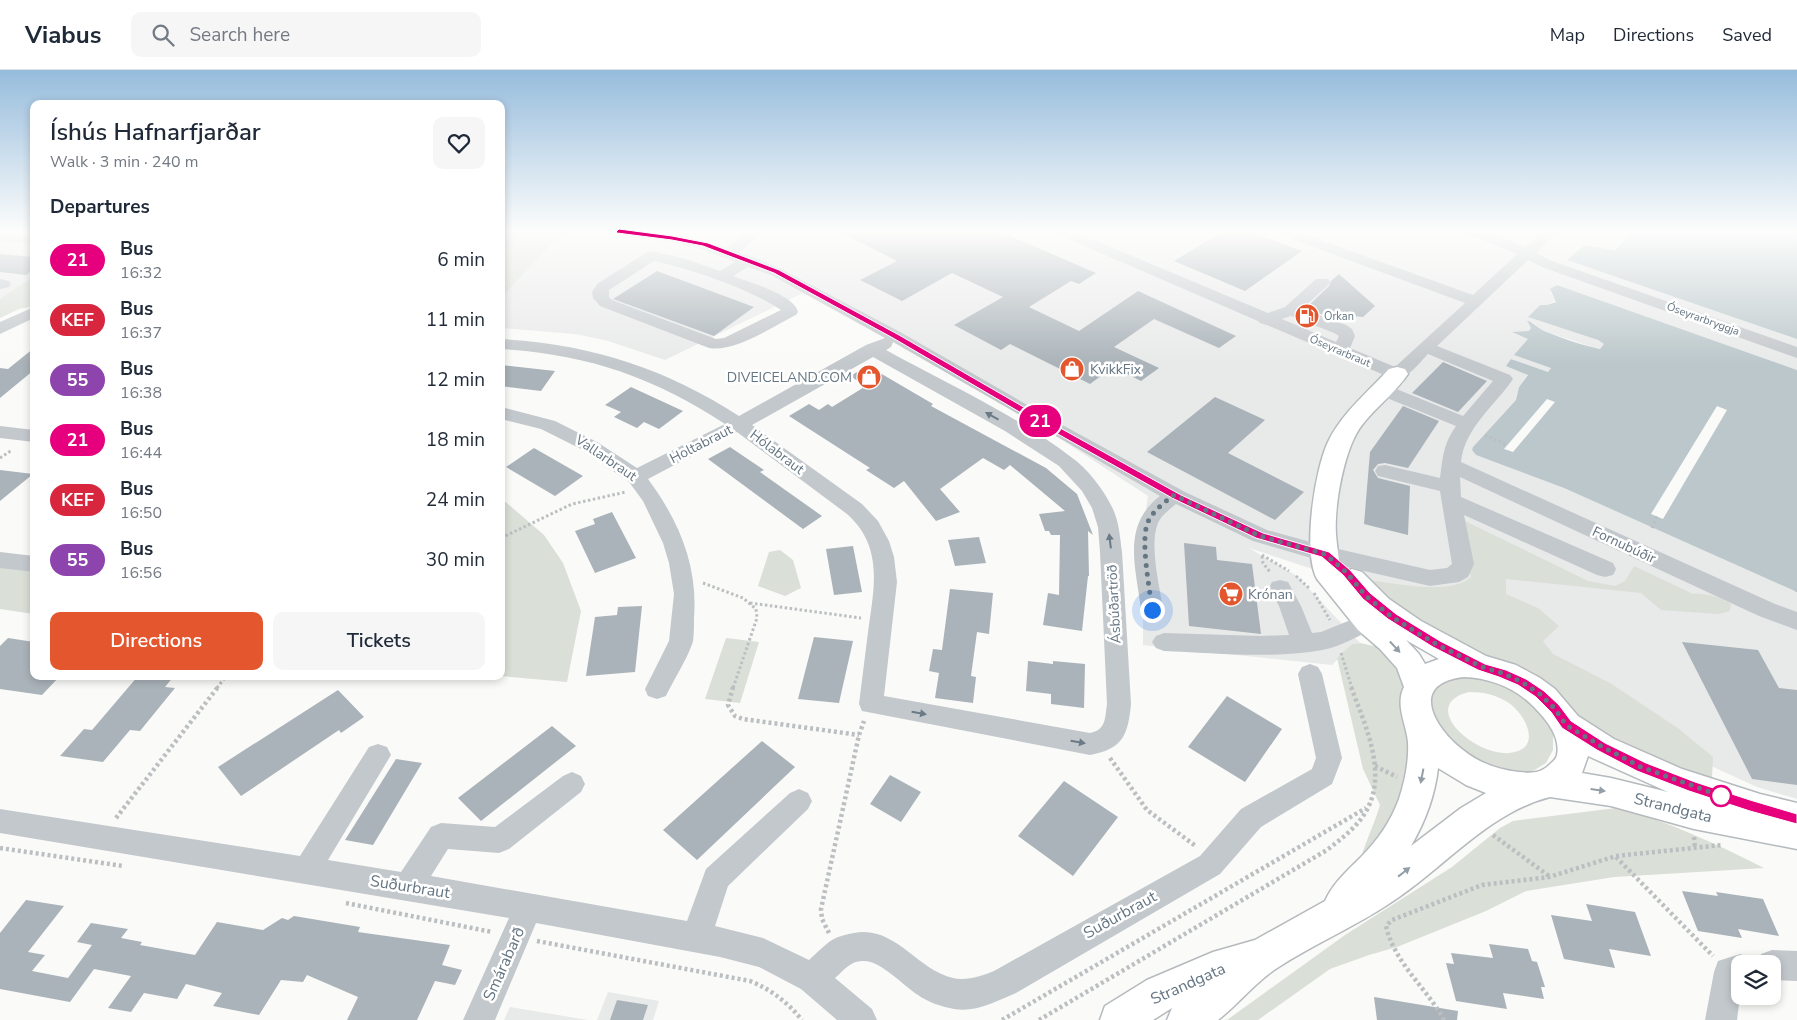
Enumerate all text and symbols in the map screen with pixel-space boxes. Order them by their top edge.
search box [131,12,481,57]
text: Viabus [25,19,101,51]
icon: search [149,21,177,49]
text: Search here [189,22,290,48]
text: Map [1550,23,1585,47]
text: Directions [1613,23,1694,47]
text: Saved [1722,23,1772,47]
text: Íshús Hafnarfjarðar [50,116,261,148]
button: heart [433,117,485,169]
text: Walk · 3 min · 240 m [50,151,198,173]
text: Departures [50,194,150,220]
text: Bus [120,236,153,262]
text: 6 min [437,247,485,273]
text: 21 [67,248,88,272]
text: 16:32 [120,262,162,284]
text: Bus [120,296,153,322]
street label: Óseyrarbryggja [1665,298,1742,339]
fuel station icon: Orkan [1294,303,1320,329]
text: 11 min [426,307,485,333]
text: KEF [61,308,94,332]
place label: Orkan [1324,309,1354,324]
text: 16:37 [120,322,162,344]
street label: Óseyrarbraut [1307,330,1373,371]
text: Bus [120,356,153,382]
shop icon: KvikkFix [1059,356,1085,382]
place label: KvikkFix [1090,360,1142,379]
shop icon: DIVEICELAND.COM [856,364,882,390]
text: 12 min [426,367,485,393]
text: 55 [67,368,88,392]
place label: DIVEICELAND.COM [727,368,852,387]
text: 16:38 [120,382,162,404]
line badge: 21 [1018,405,1062,437]
text: 21 [1029,409,1051,433]
one-way arrow [985,412,999,420]
text: Bus [120,416,153,442]
street label: Holtabraut [666,420,736,468]
street label: Hólabraut [746,425,808,479]
text: 18 min [426,427,485,453]
text: 21 [67,428,88,452]
street label: Vallarbraut [571,430,641,486]
text: 16:44 [120,442,162,464]
text: Bus [120,476,153,502]
text: 24 min [426,487,485,513]
text: KEF [61,488,94,512]
text: 16:50 [120,502,162,524]
street label: Fornubúðir [1589,522,1659,568]
one-way arrow [1106,532,1114,548]
text: Bus [120,536,153,562]
text: 30 min [426,547,485,573]
text: 55 [67,548,88,572]
text: 16:56 [120,562,162,584]
street label: Ásbúðartröð [1102,564,1126,644]
supermarket icon: Krónan [1218,581,1244,607]
place label: Krónan [1248,585,1293,604]
your location [1140,598,1165,623]
button: Directions [50,612,263,670]
button: Tickets [273,612,485,670]
one-way arrow [1389,640,1401,652]
one-way arrow [911,709,927,717]
one-way arrow [1071,739,1087,747]
one-way arrow [1417,768,1425,784]
unlabelled marker [1710,785,1732,807]
one-way arrow [1590,787,1606,795]
street label: Strandgata [1632,788,1714,828]
one-way arrow [1397,867,1411,877]
street label: Suðurbraut [369,870,452,904]
street label: Suðurbraut [1079,886,1161,944]
street label: Smárabarð [478,924,530,1004]
map controls [1731,955,1781,1005]
button: layers [1731,955,1781,1005]
street label: Strandgata [1147,958,1229,1010]

